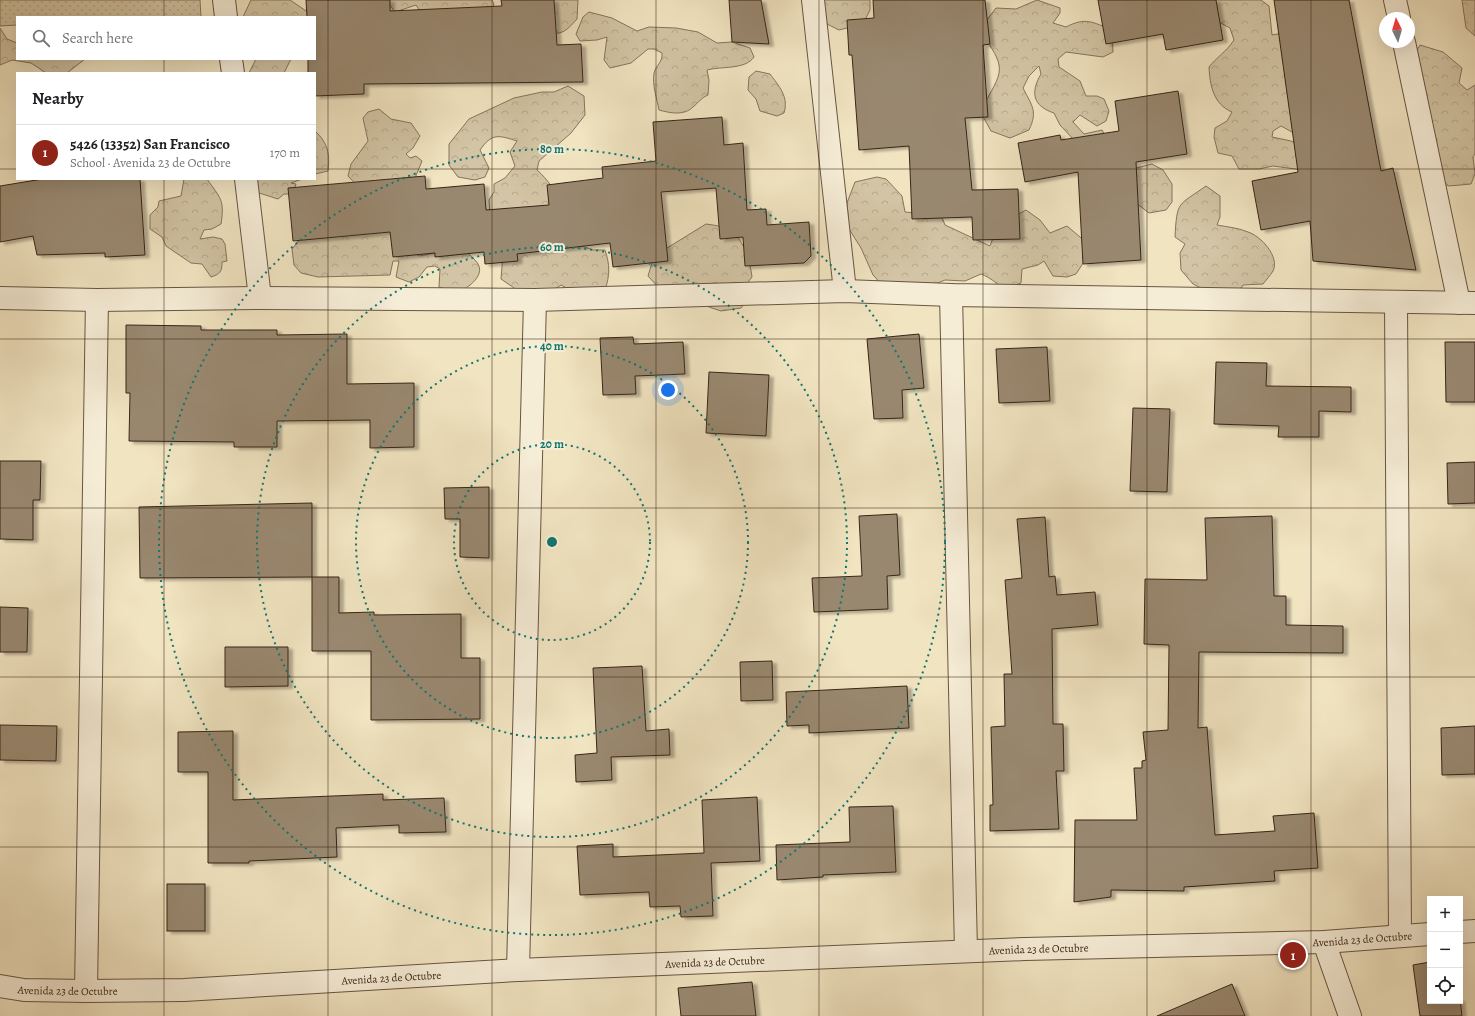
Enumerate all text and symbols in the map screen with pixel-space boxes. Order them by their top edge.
north arrow [1379,12,1415,48]
search box [16,16,316,60]
icon: search [30,27,52,49]
text: Search here [62,28,133,48]
text: Nearby [32,87,83,110]
text: 5426 (13352) San Francisco [70,134,230,154]
text: 80 m [540,141,564,157]
text: 1 [43,144,47,161]
text: 170 m [270,144,300,161]
text: School · Avenida 23 de Octubre [70,154,231,171]
text: 60 m [540,239,564,255]
text: 40 m [540,338,564,354]
your location [658,380,678,400]
text: 20 m [540,436,564,452]
centre of rings [545,535,559,549]
map controls [1427,896,1463,1004]
button: + [1427,896,1463,932]
street label: Avenida 23 de Octubre [1311,928,1413,950]
button: − [1427,932,1463,968]
pin: 1 [1280,940,1306,970]
street label: Avenida 23 de Octubre [987,941,1089,959]
street label: Avenida 23 de Octubre [664,953,765,972]
street label: Avenida 23 de Octubre [340,968,442,989]
button: locate [1427,968,1463,1004]
street label: Avenida 23 de Octubre [16,982,118,999]

